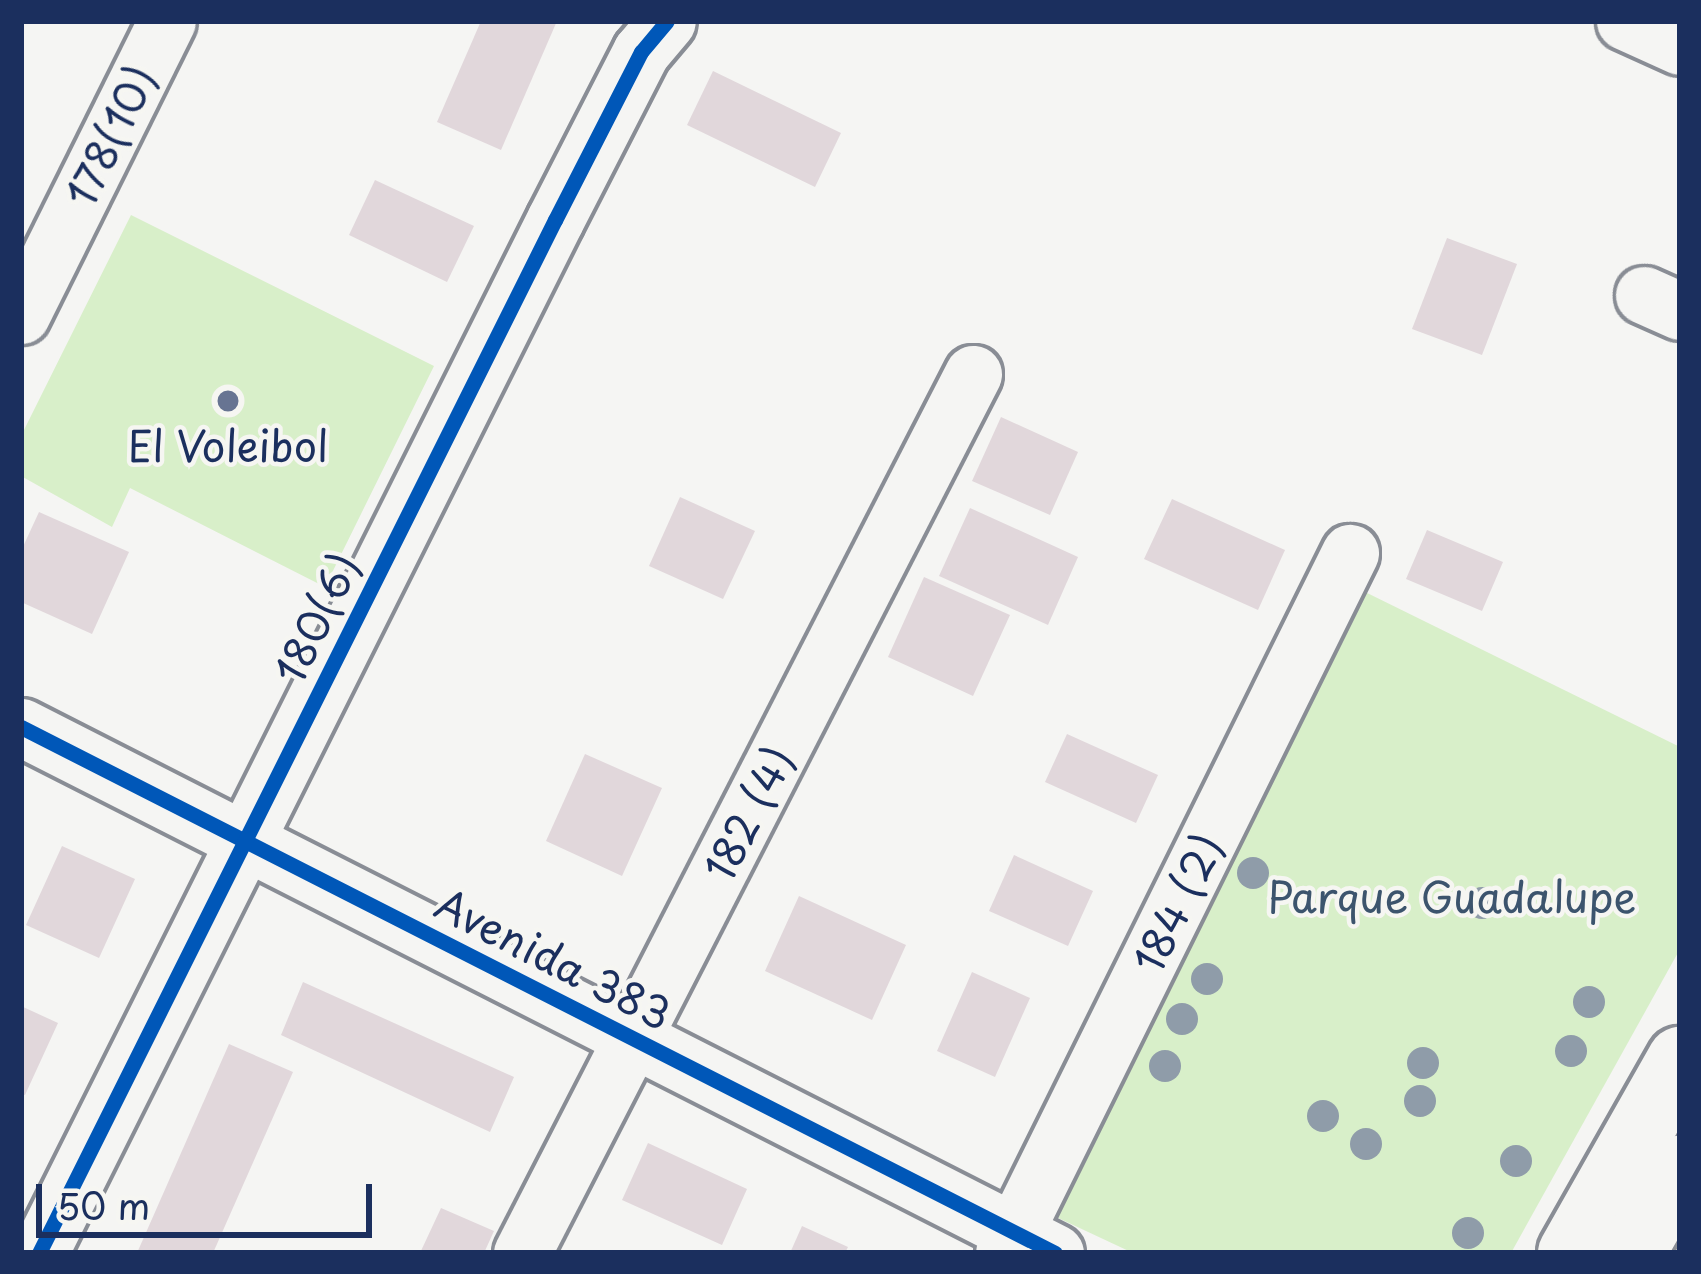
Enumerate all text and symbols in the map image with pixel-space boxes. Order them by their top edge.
street label: 178(10) [54,57,166,215]
marker: El Voleibol [215,388,241,414]
place label: El Voleibol [126,420,330,470]
street label: 180(6) [263,545,369,691]
street label: 182 (4) [693,737,803,889]
street label: 184 (2) [1122,825,1232,981]
park label: Parque Guadalupe [1266,871,1638,921]
street label: Avenida 383 [428,877,680,1039]
scale bar [42,1160,378,1234]
text: 50 m [57,1178,150,1232]

